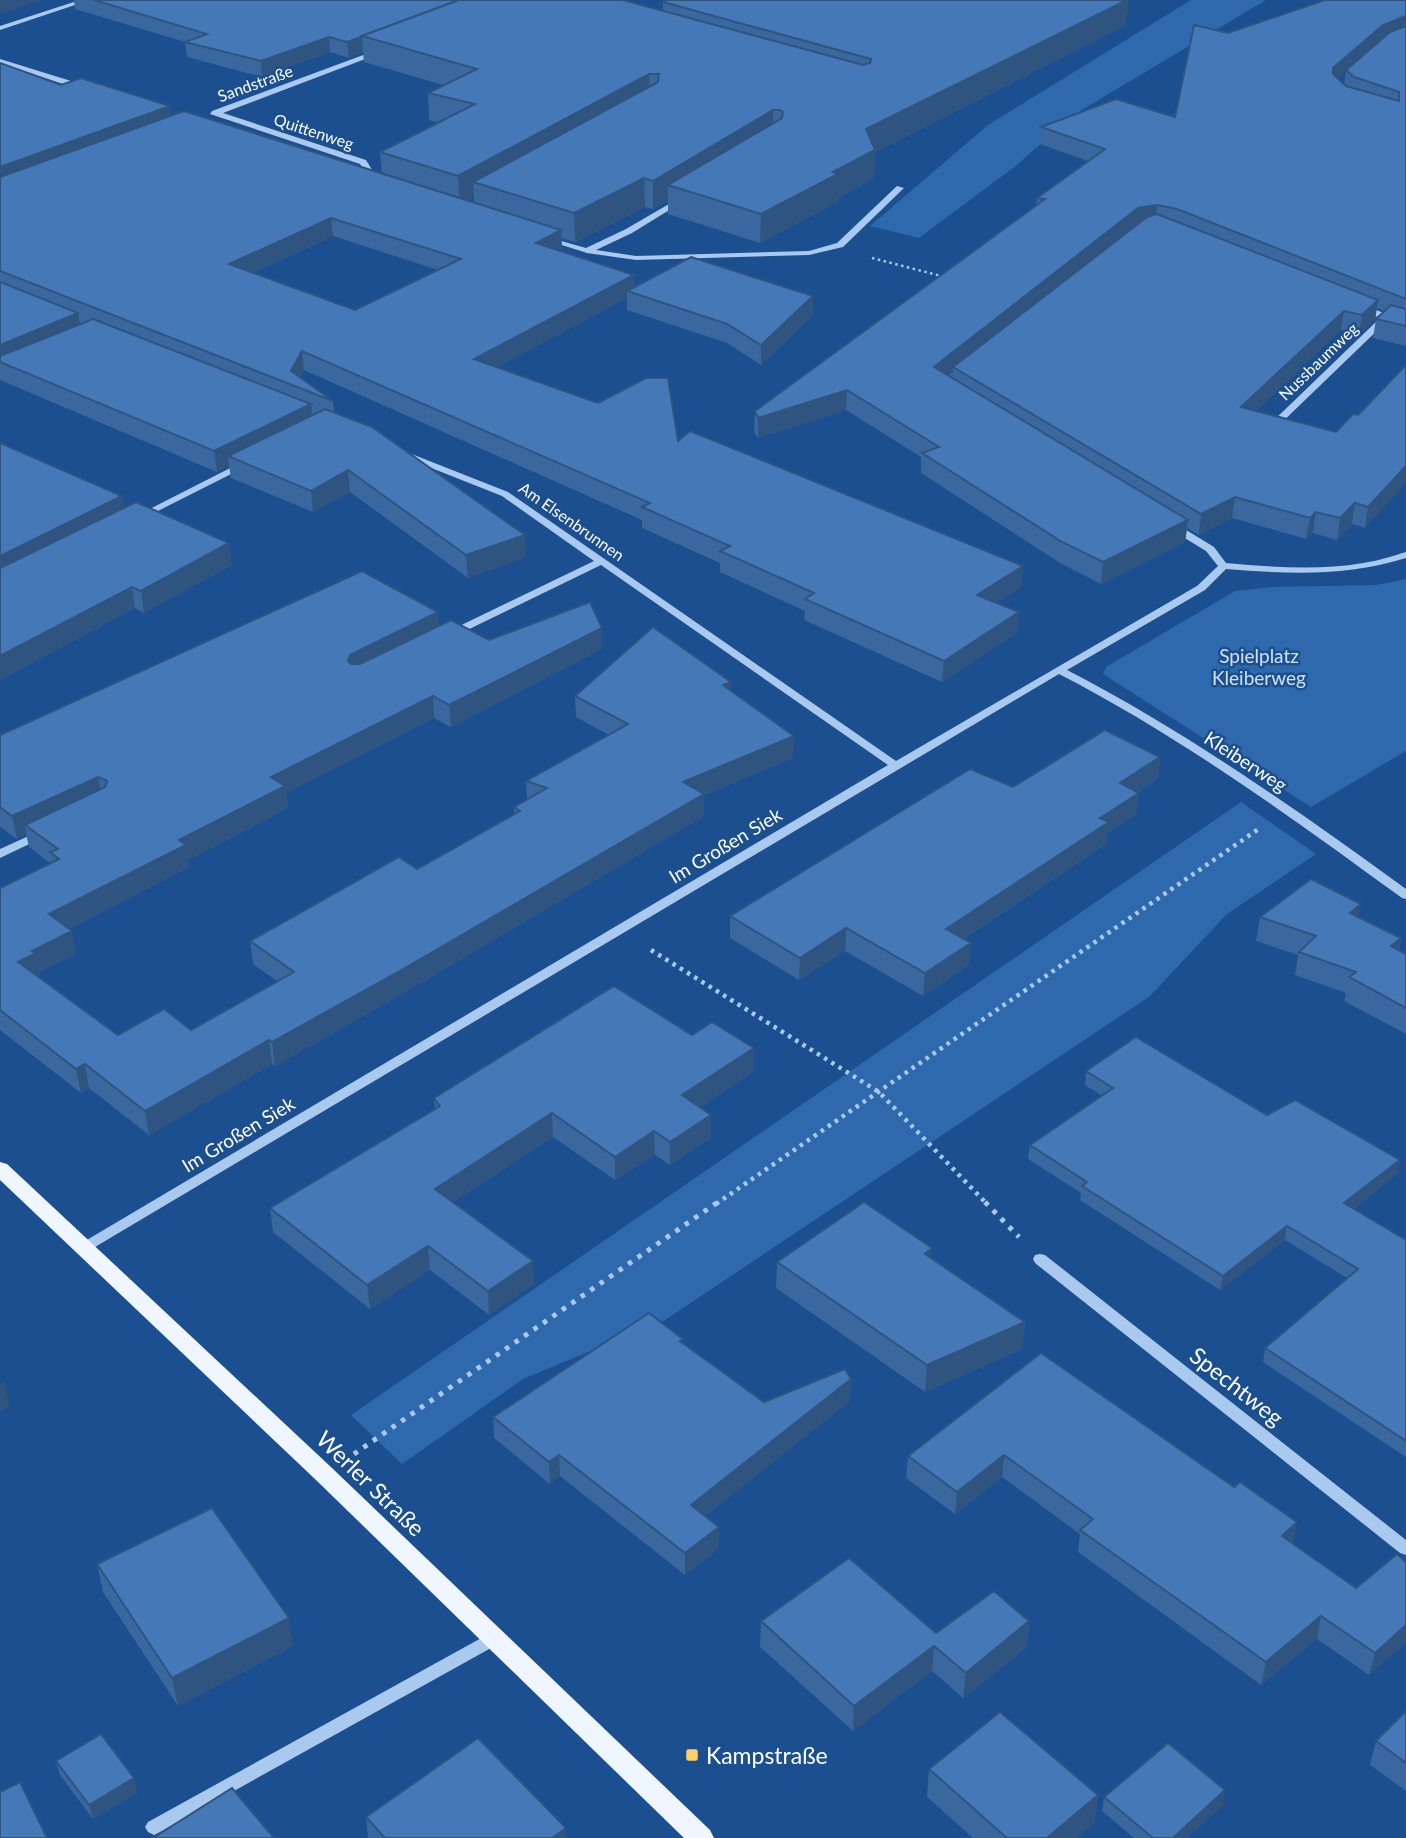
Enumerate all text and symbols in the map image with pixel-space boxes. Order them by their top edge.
street label: Sandstraße [215,61,295,105]
street label: Quittenweg [272,109,356,153]
street label: Nussbaumweg [1274,318,1362,404]
street label: Am Elsenbrunnen [516,478,628,564]
park label: Spielplatz Kleiberweg [1212,644,1306,689]
street label: Kleiberweg [1200,726,1292,796]
street label: Im Großen Siek [664,802,786,888]
street label: Im Großen Siek [177,1091,299,1177]
street label: Spechtweg [1185,1341,1289,1431]
street label: Werler Straße [311,1424,431,1542]
place label: Kampstraße [706,1741,828,1769]
marker: Kampstraße [684,1747,700,1763]

